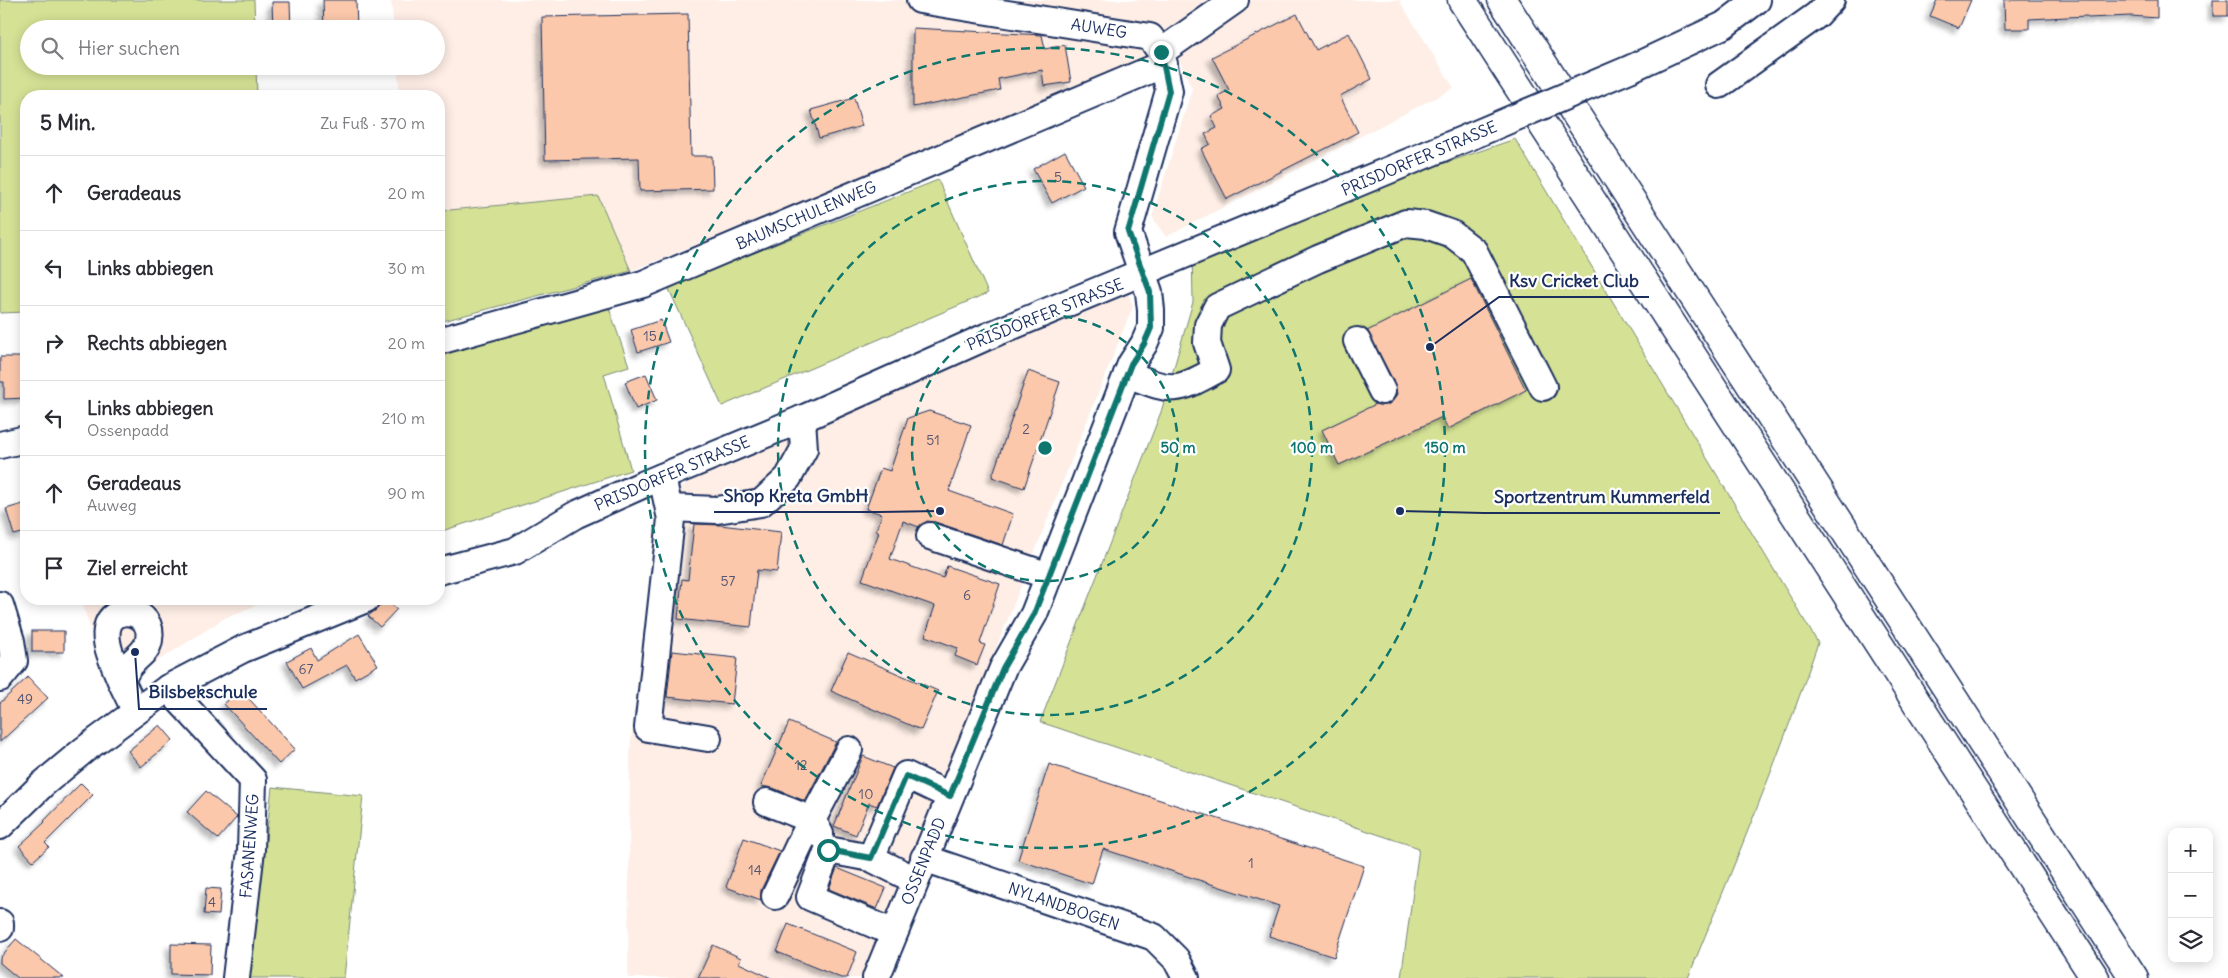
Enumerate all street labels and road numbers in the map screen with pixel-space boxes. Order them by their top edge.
street label: AUWEG [1070,14,1128,42]
street label: PRISDORFER STRASSE [1338,116,1500,200]
street label: BAUMSCHULENWEG [733,176,879,254]
street label: PRISDORFER STRASSE [964,273,1126,355]
street label: PRISDORFER STRASSE [591,431,753,515]
street label: FASANENWEG [235,793,263,899]
street label: OSSENPADD [896,814,950,908]
street label: NYLANDBOGEN [1006,878,1122,934]

